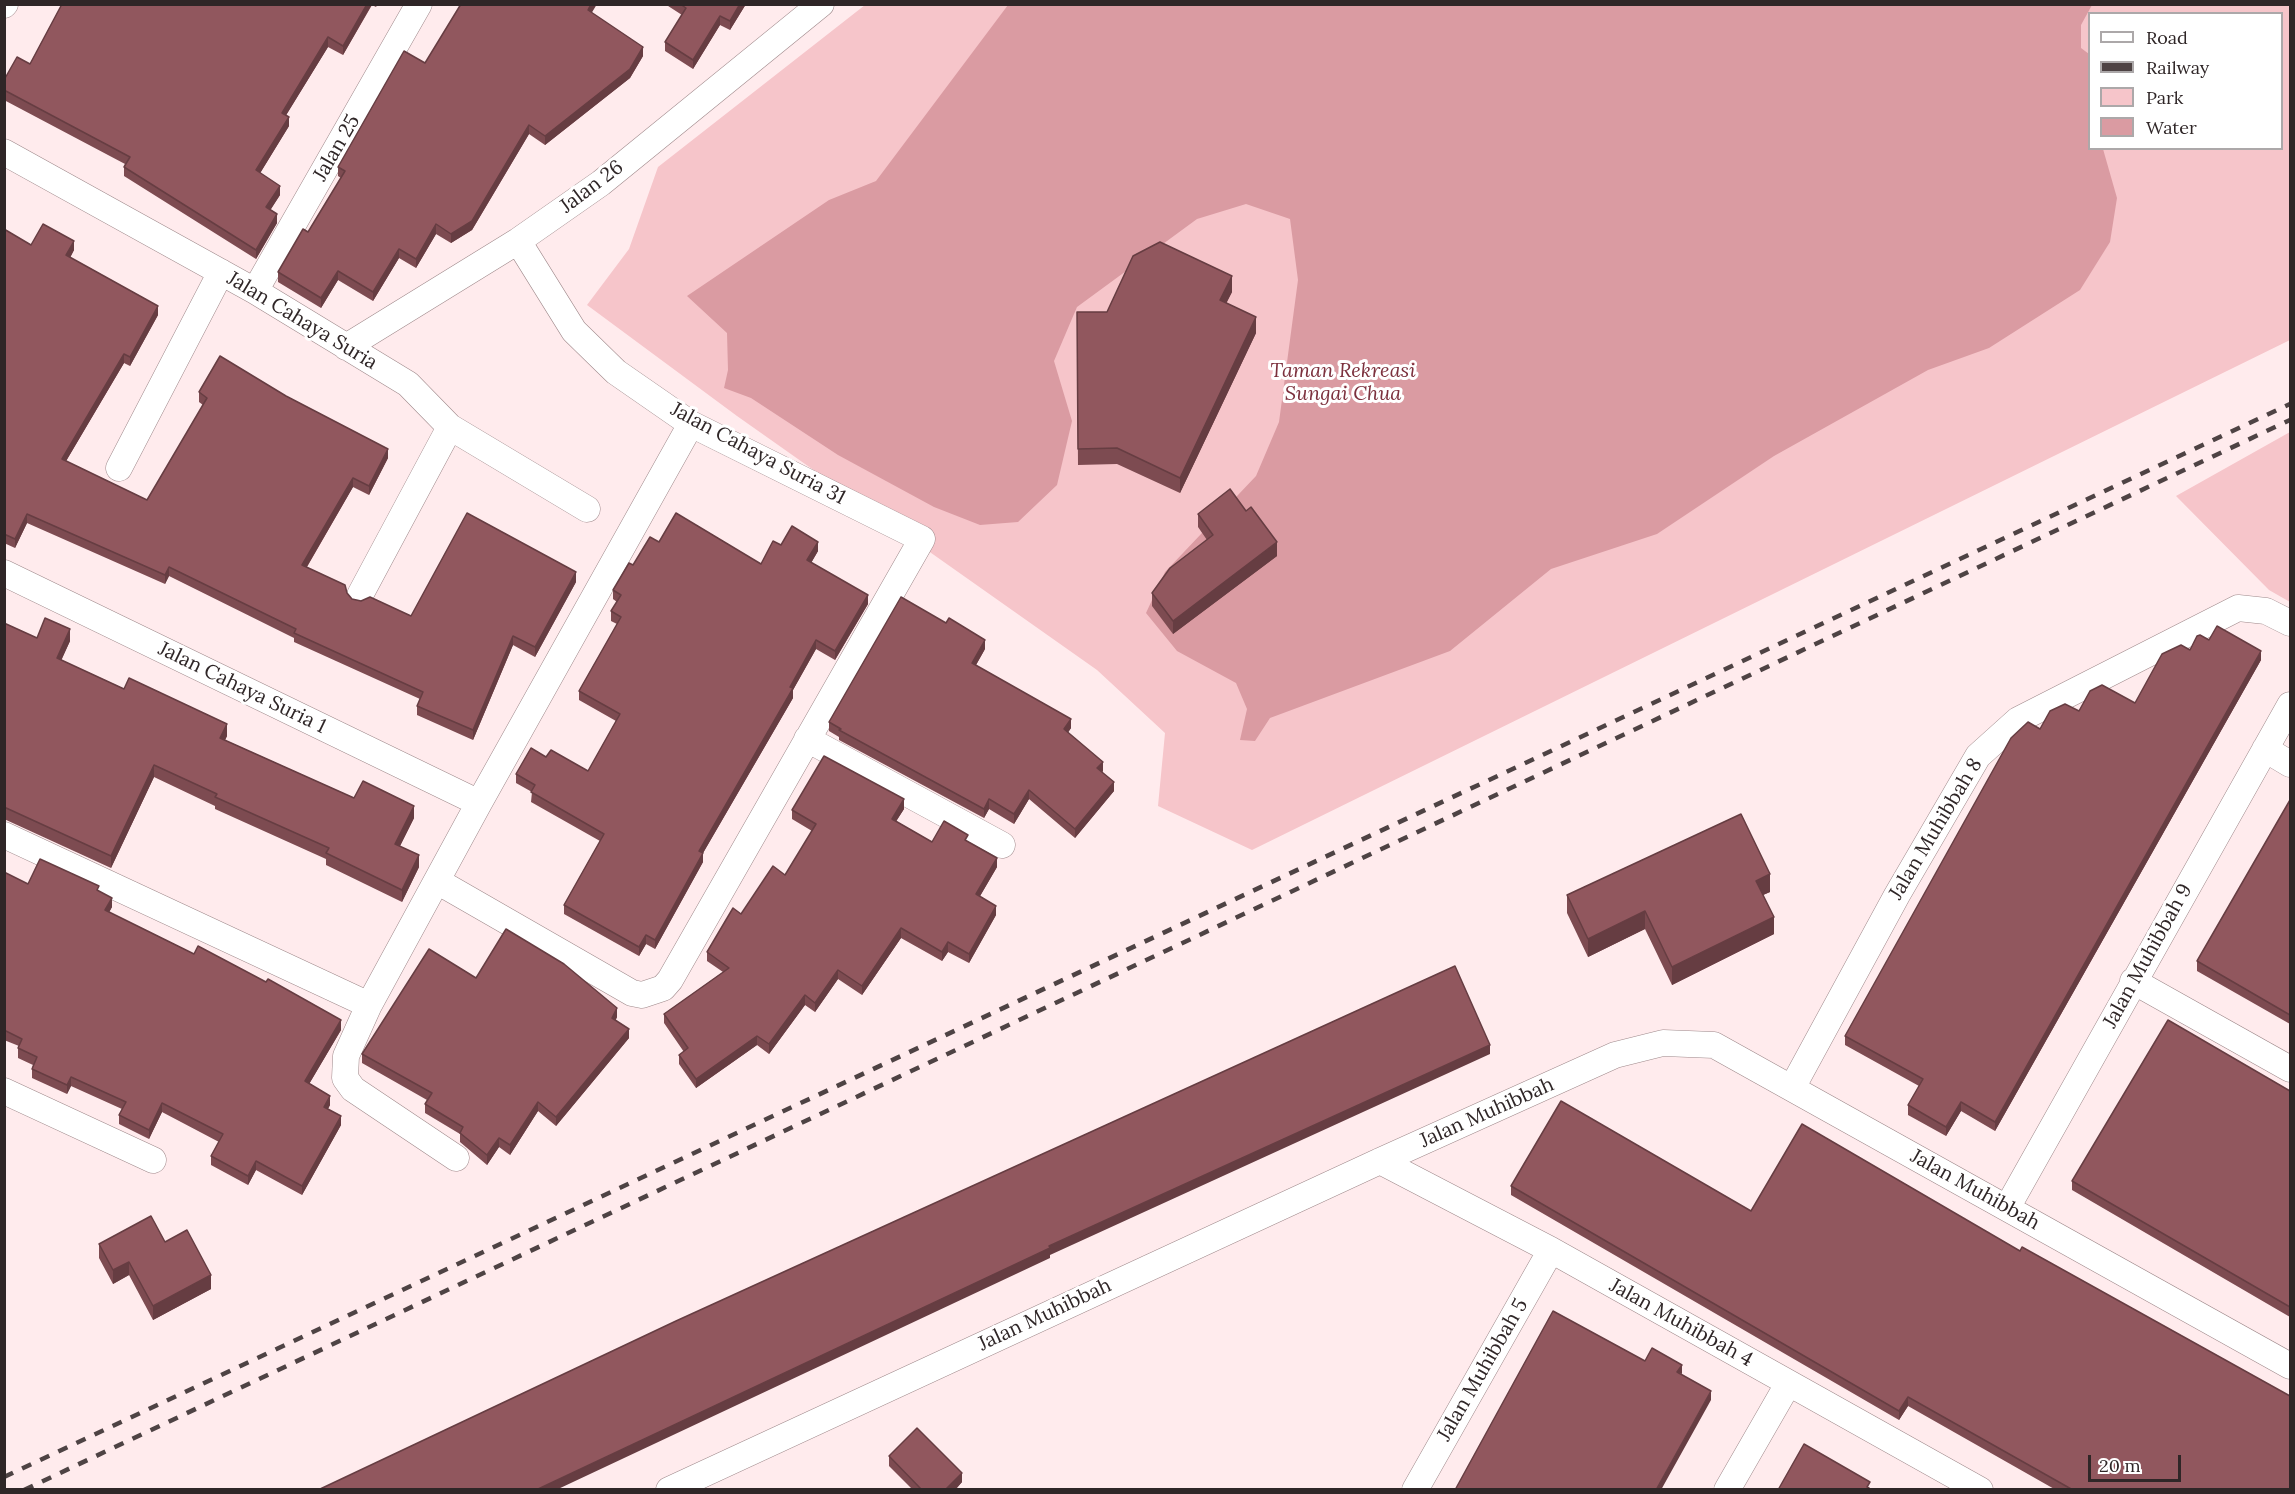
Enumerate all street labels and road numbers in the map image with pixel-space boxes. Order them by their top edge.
street label: Jalan 25 [309,111,365,185]
street label: Jalan 26 [556,155,628,219]
street label: Jalan Cahaya Suria [223,267,381,375]
street label: Jalan Cahaya Suria 31 [666,398,850,510]
street label: Jalan Cahaya Suria 1 [154,637,330,739]
street label: Jalan Muhibbah 8 [1884,754,1988,904]
street label: Jalan Muhibbah 9 [2098,880,2198,1032]
street label: Jalan Muhibbah [1416,1073,1558,1153]
street label: Jalan Muhibbah [1906,1145,2044,1235]
street label: Jalan Muhibbah [975,1274,1115,1356]
street label: Jalan Muhibbah 4 [1605,1274,1757,1372]
street label: Jalan Muhibbah 5 [1433,1295,1533,1445]

